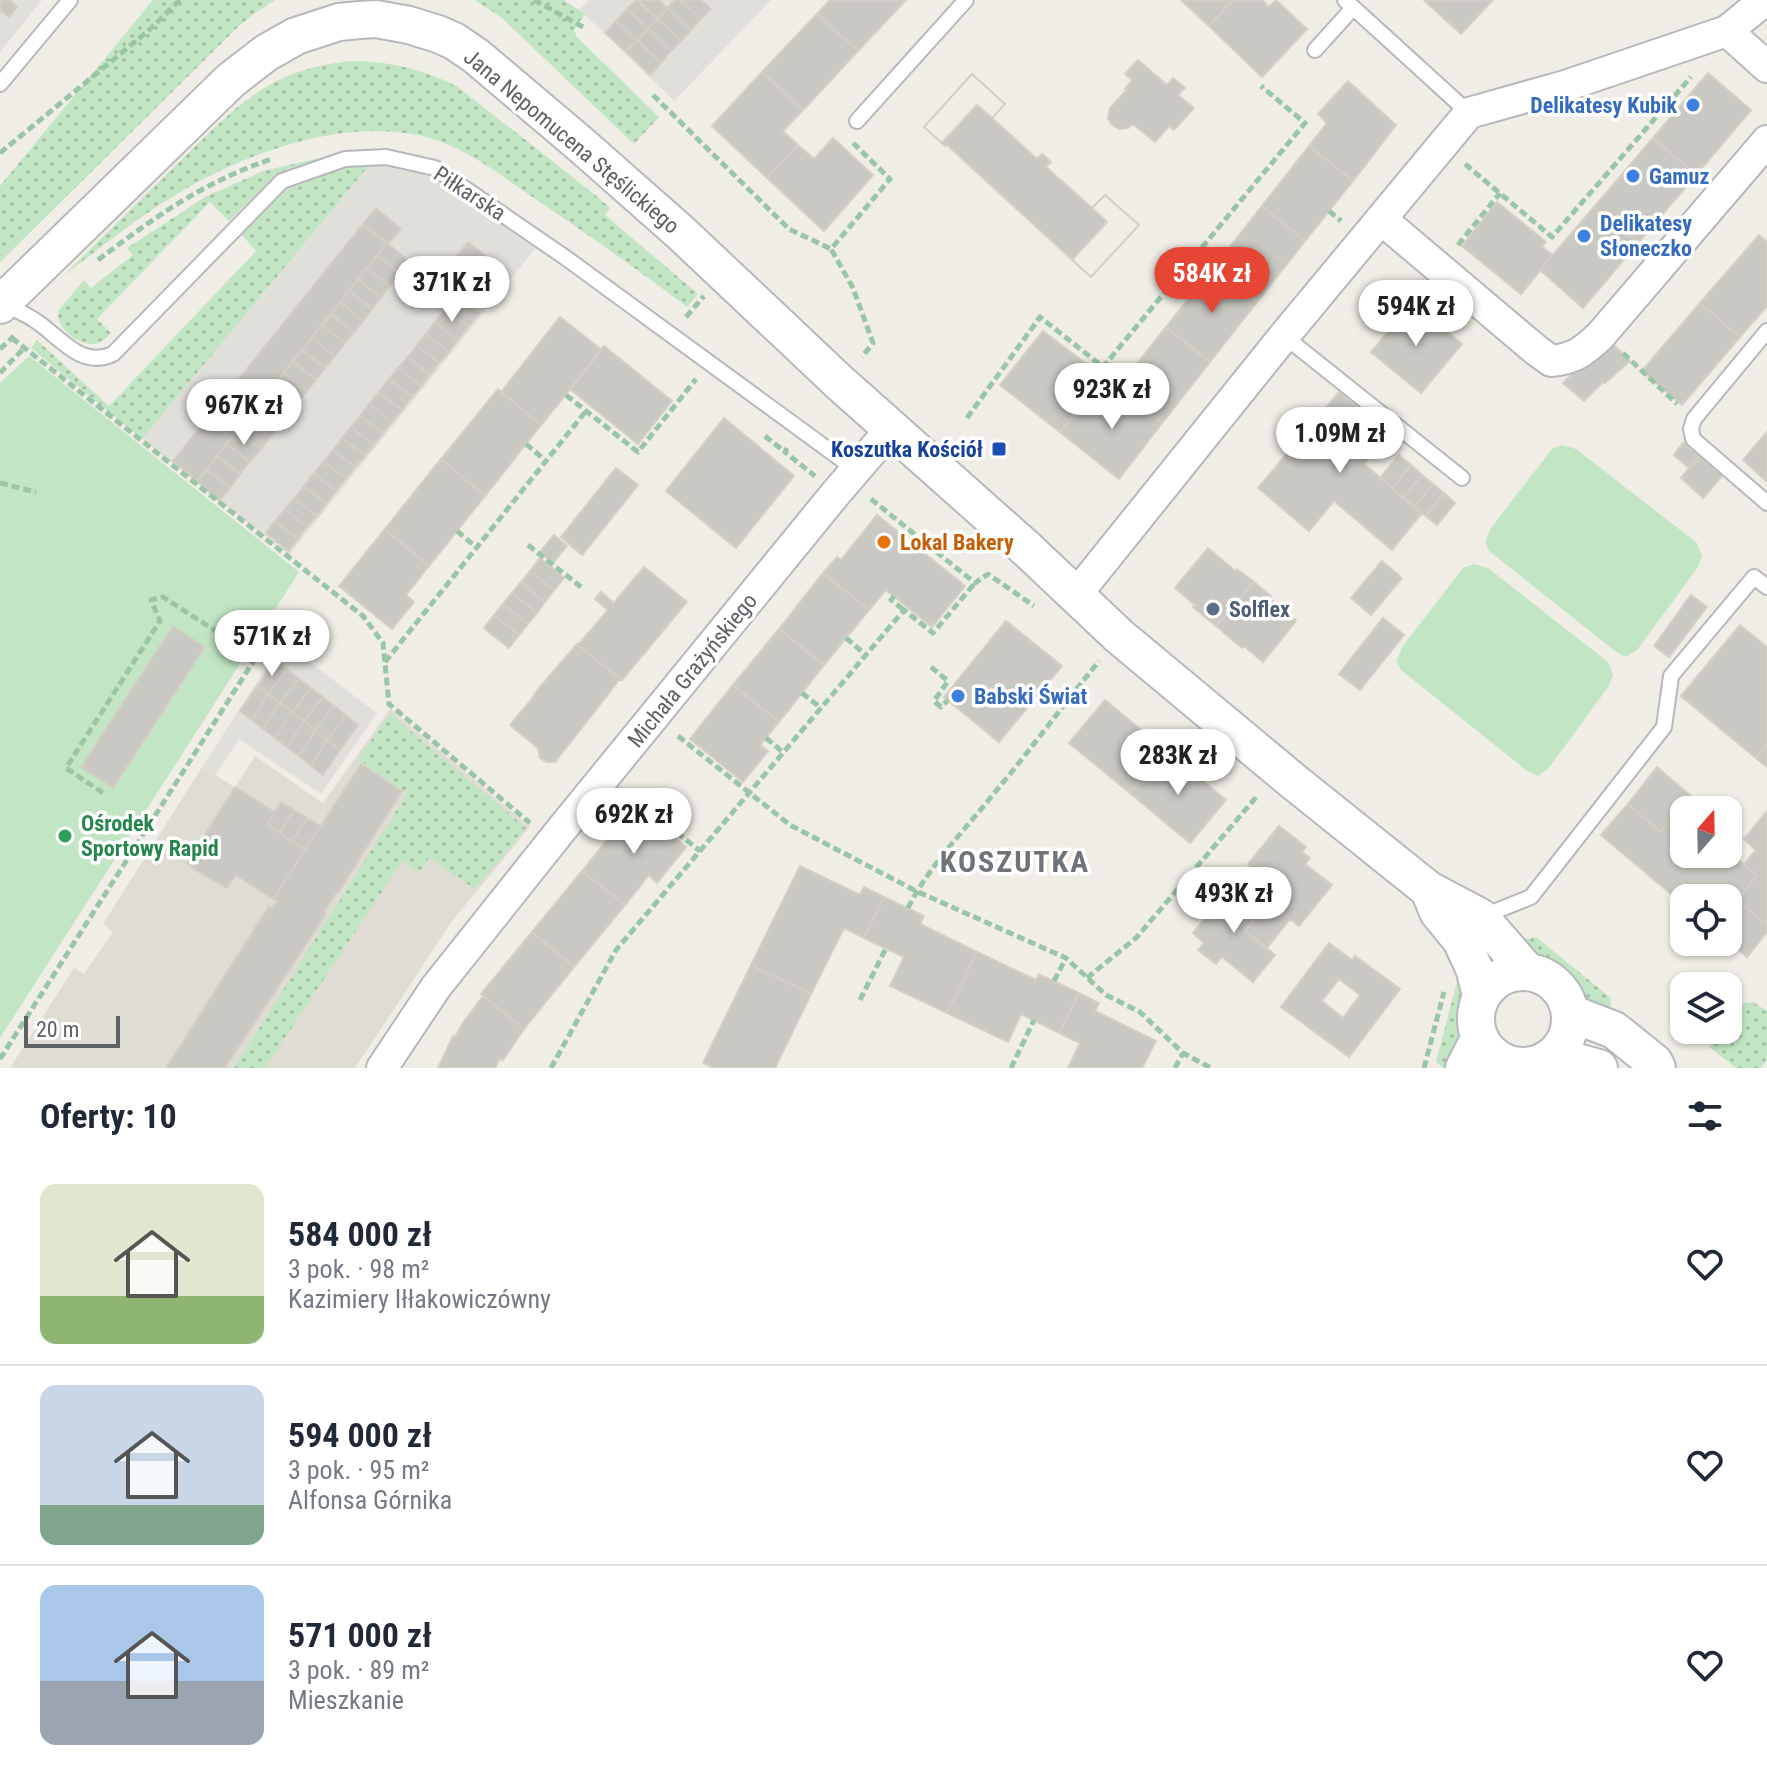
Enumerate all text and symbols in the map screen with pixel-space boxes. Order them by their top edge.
street label: Jana Nepomucena Stęślickiego [459,44,684,239]
place label: Delikatesy Kubik [1530,93,1677,118]
marker: Delikatesy Kubik [1684,96,1702,114]
street label: Piłkarska [429,161,510,226]
place label: Gamuz [1649,164,1709,189]
marker: Gamuz [1624,167,1642,185]
place label: Delikatesy Słoneczko [1600,211,1692,261]
marker: Delikatesy Słoneczko [1575,227,1593,245]
pin: 584K zł [1138,247,1286,315]
pin: 371K zł [378,256,526,324]
text: 584K zł [1173,258,1251,288]
text: 371K zł [413,267,491,297]
pin: 594K zł [1342,280,1490,348]
text: 594K zł [1377,291,1455,321]
pin: 923K zł [1038,363,1186,431]
text: 923K zł [1073,374,1151,404]
pin: 967K zł [170,379,318,447]
text: 967K zł [205,390,283,420]
pin: 1.09M zł [1257,407,1423,475]
text: 1.09M zł [1294,418,1386,448]
place label: Koszutka Kościół [831,437,983,462]
marker: Koszutka Kościół [990,440,1008,458]
place label: Lokal Bakery [900,530,1014,555]
marker: Lokal Bakery [875,533,893,551]
street label: Michała Grażyńskiego [623,588,762,752]
place label: Solflex [1229,597,1290,622]
marker: Solflex [1204,600,1222,618]
pin: 571K zł [198,610,346,678]
text: 571K zł [233,621,311,651]
place label: Babski Świat [974,683,1087,709]
marker: Babski Świat [949,687,967,705]
pin: 283K zł [1104,729,1252,797]
text: 283K zł [1139,740,1217,770]
pin: 692K zł [560,788,708,856]
north arrow [1670,796,1742,868]
map controls [1670,796,1742,1044]
text: 692K zł [595,799,673,829]
place label: Ośrodek Sportowy Rapid [81,811,219,861]
marker: Ośrodek Sportowy Rapid [56,827,74,845]
district label: KOSZUTKA [940,844,1090,879]
pin: 493K zł [1160,867,1308,935]
text: 493K zł [1195,878,1273,908]
button: locate [1670,884,1742,956]
button: layers [1670,972,1742,1044]
scale bar [24,1012,120,1048]
text: 20 m [36,1017,79,1042]
icon: filters [1683,1094,1727,1138]
text: Oferty: 10 [40,1096,177,1136]
text: 584 000 zł [288,1214,432,1254]
icon: home [104,1216,200,1312]
icon: heart [1683,1242,1727,1286]
text: 3 pok. · 98 m² [288,1254,429,1284]
text: Kazimiery Iłłakowiczówny [288,1284,551,1314]
text: 594 000 zł [288,1415,432,1455]
icon: home [104,1417,200,1513]
icon: heart [1683,1443,1727,1487]
text: 3 pok. · 95 m² [288,1455,429,1485]
text: Alfonsa Górnika [288,1485,452,1515]
text: 571 000 zł [288,1615,432,1655]
icon: home [104,1617,200,1713]
icon: heart [1683,1643,1727,1687]
text: 3 pok. · 89 m² [288,1655,429,1685]
text: Mieszkanie [288,1685,404,1715]

